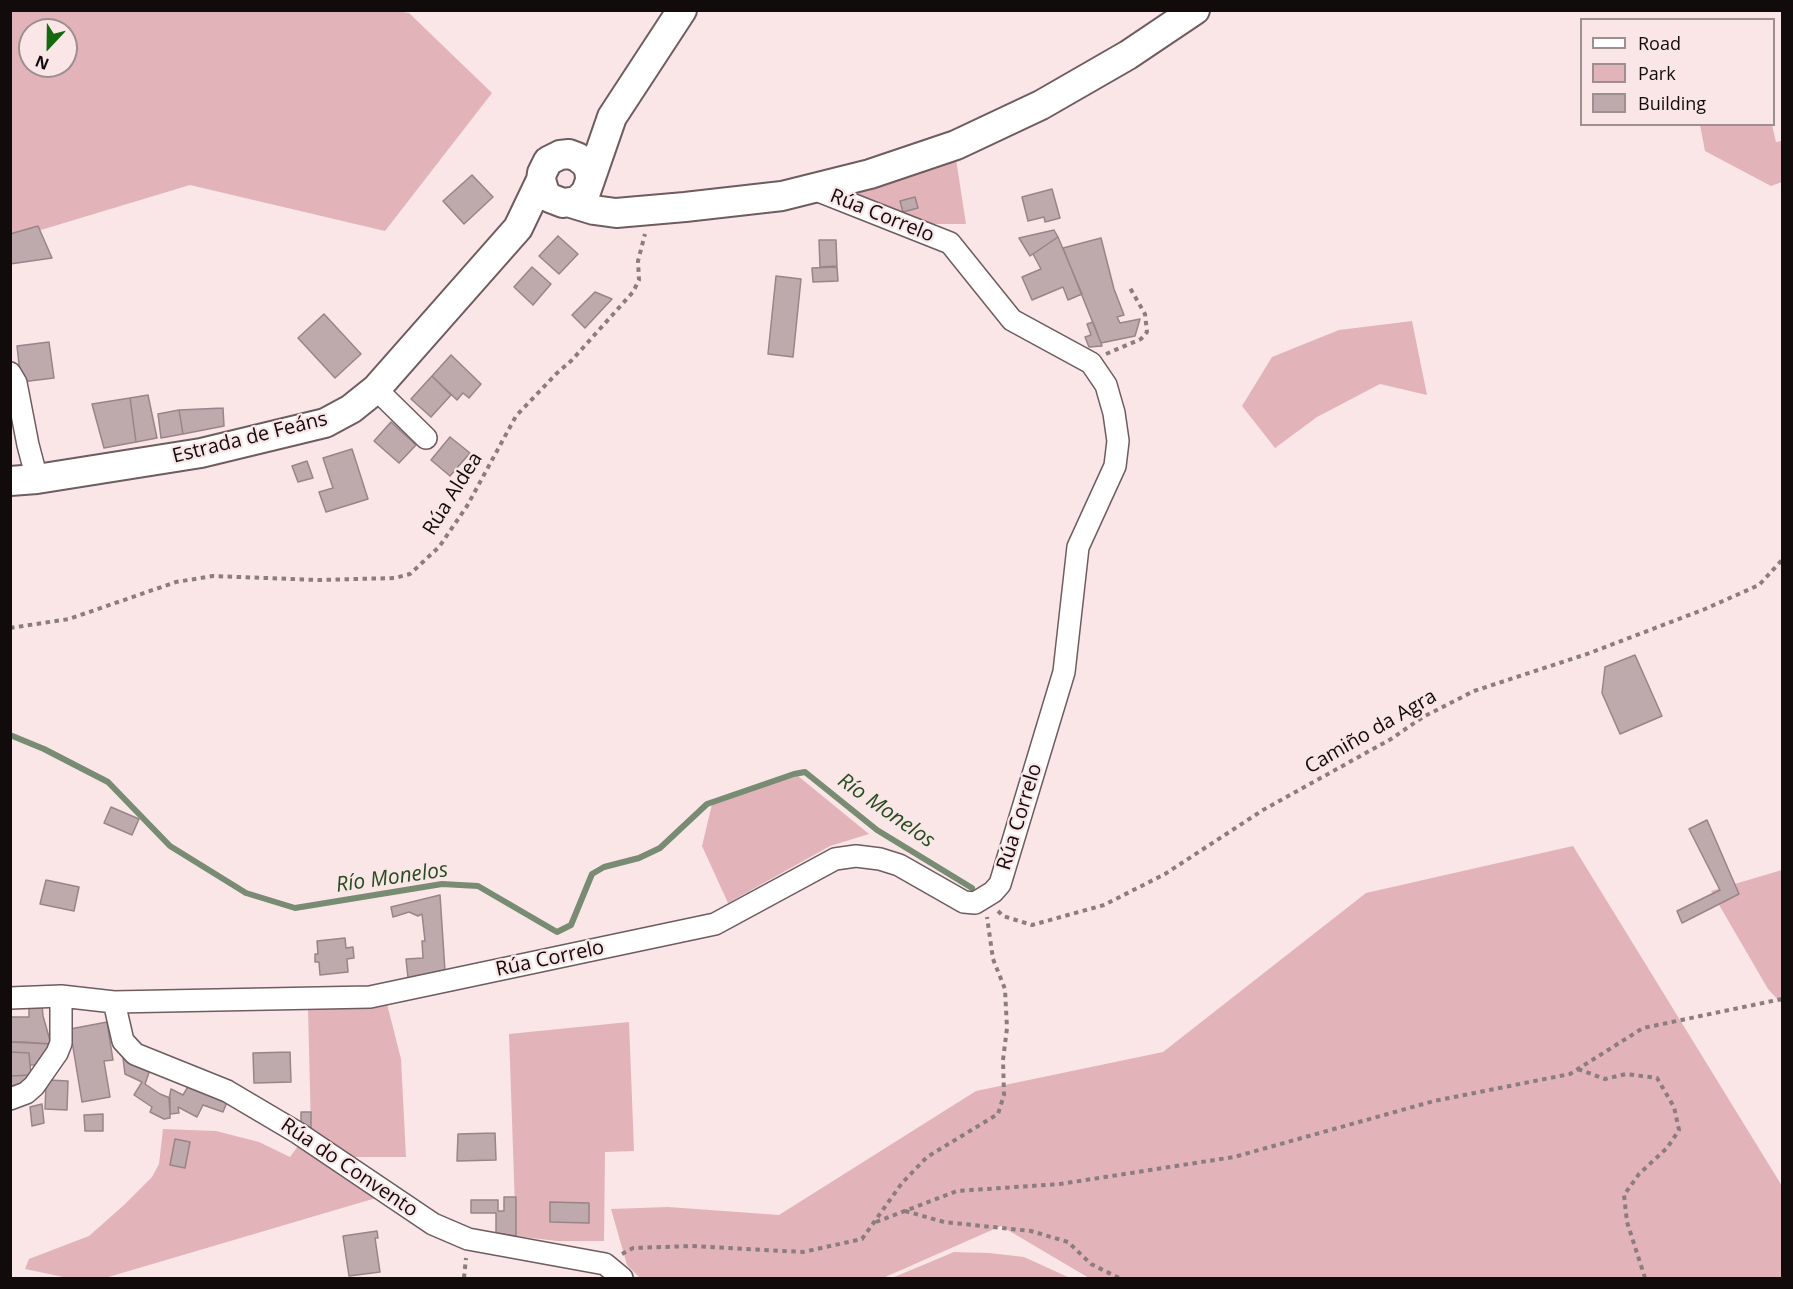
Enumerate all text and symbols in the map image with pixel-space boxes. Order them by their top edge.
north arrow [18,18,78,78]
legend [1580,18,1775,126]
text: Road [1638,31,1681,55]
text: N [32,50,52,75]
text: Park [1638,61,1676,85]
text: Building [1638,91,1706,115]
street label: Rúa Correlo [826,184,938,248]
street label: Estrada de Feáns [170,407,330,469]
street label: Rúa Aldea [418,448,488,540]
street label: Camiño da Agra [1301,685,1441,779]
street label: Rúa Correlo [992,761,1048,873]
water label: Río Monelos [833,768,939,854]
water label: Río Monelos [334,858,450,898]
street label: Rúa Correlo [494,936,606,982]
street label: Rúa do Convento [276,1113,422,1223]

